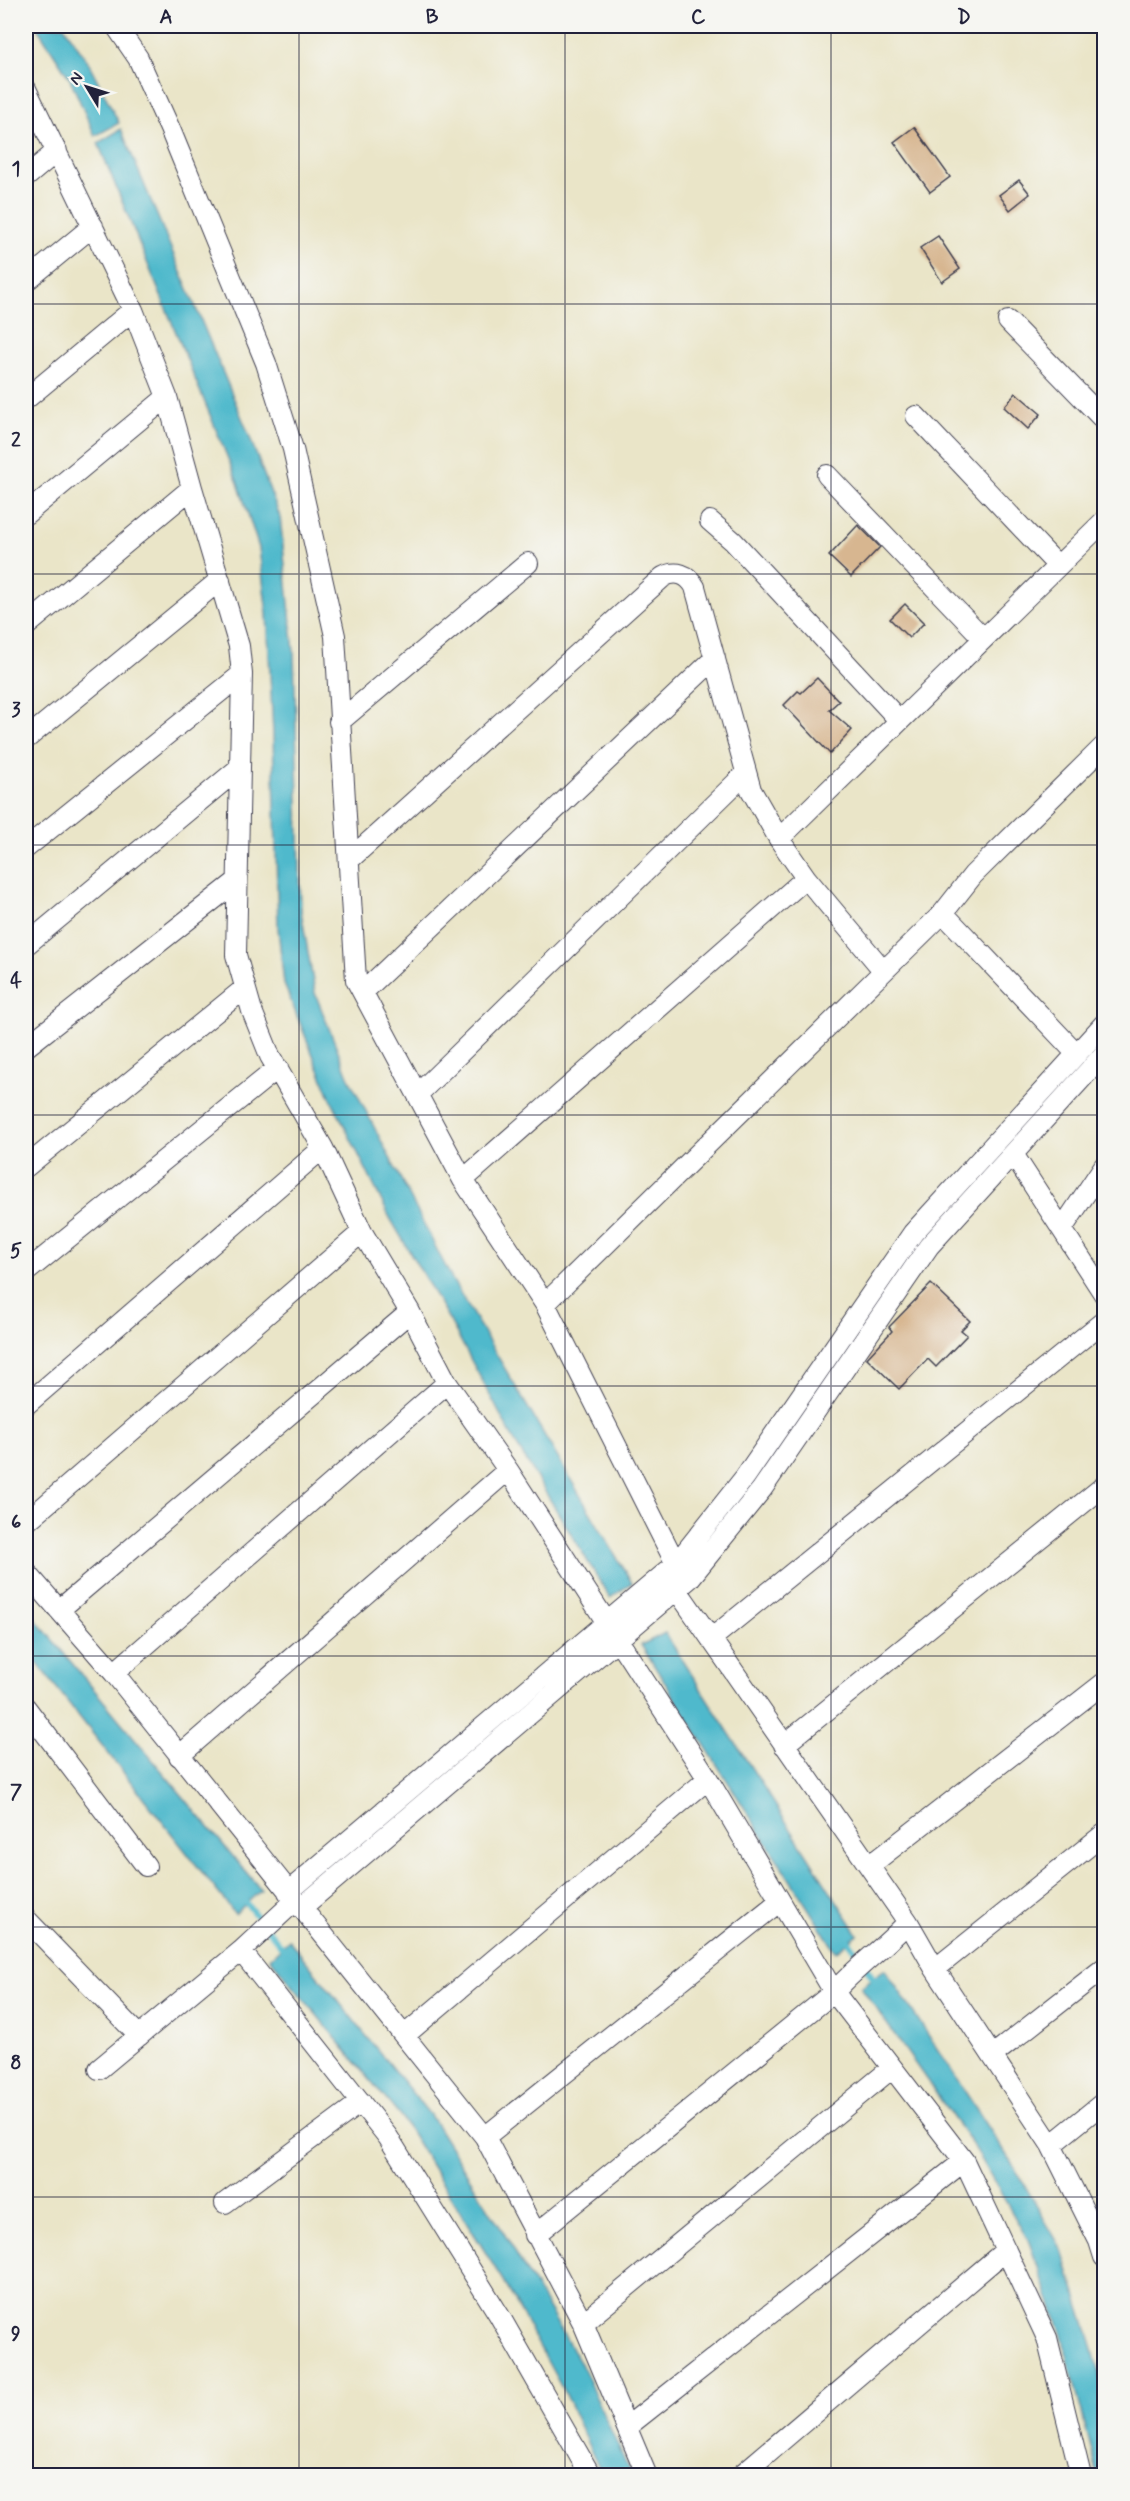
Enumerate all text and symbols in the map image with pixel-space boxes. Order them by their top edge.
text: A [159,4,173,31]
text: B [426,4,439,31]
text: C [691,4,706,31]
text: D [957,4,971,31]
north arrow [57,57,117,117]
text: N [65,68,88,89]
text: 1 [12,156,20,183]
text: 2 [11,427,21,454]
text: 3 [11,697,21,724]
text: 4 [10,968,22,995]
text: 5 [10,1238,22,1265]
text: 6 [11,1509,21,1536]
text: 7 [10,1779,22,1806]
text: 8 [10,2050,22,2077]
text: 9 [11,2321,21,2348]

